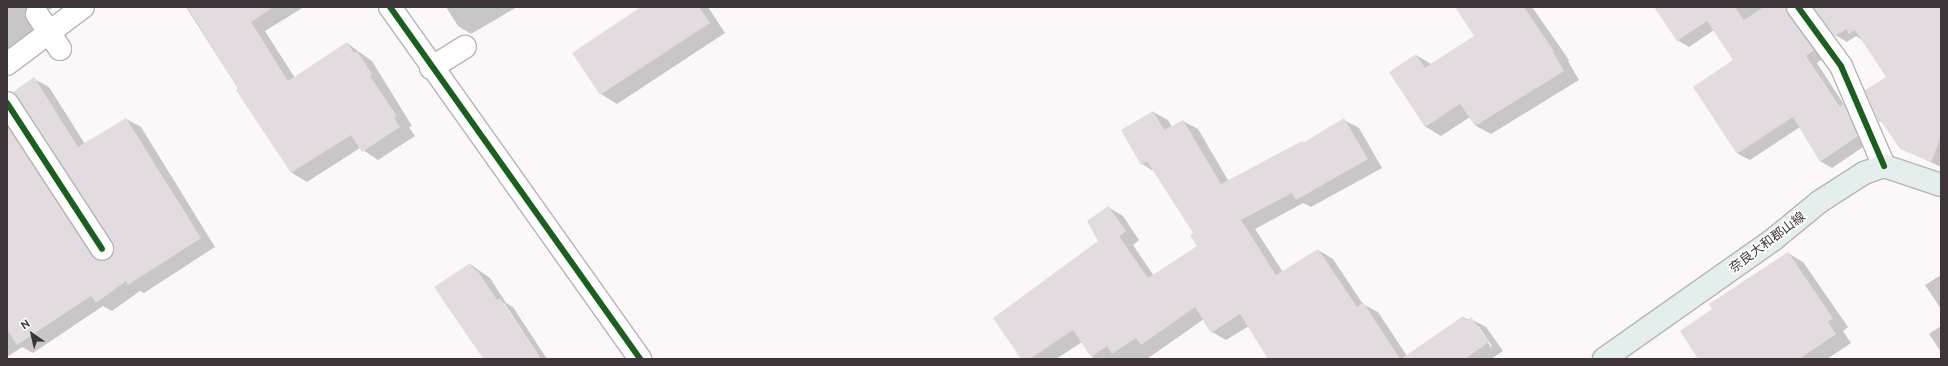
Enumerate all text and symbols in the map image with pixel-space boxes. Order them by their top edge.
street label: 奈良大和郡山線 [1726,208,1808,276]
north arrow [12,314,52,354]
text: N [19,317,32,331]

